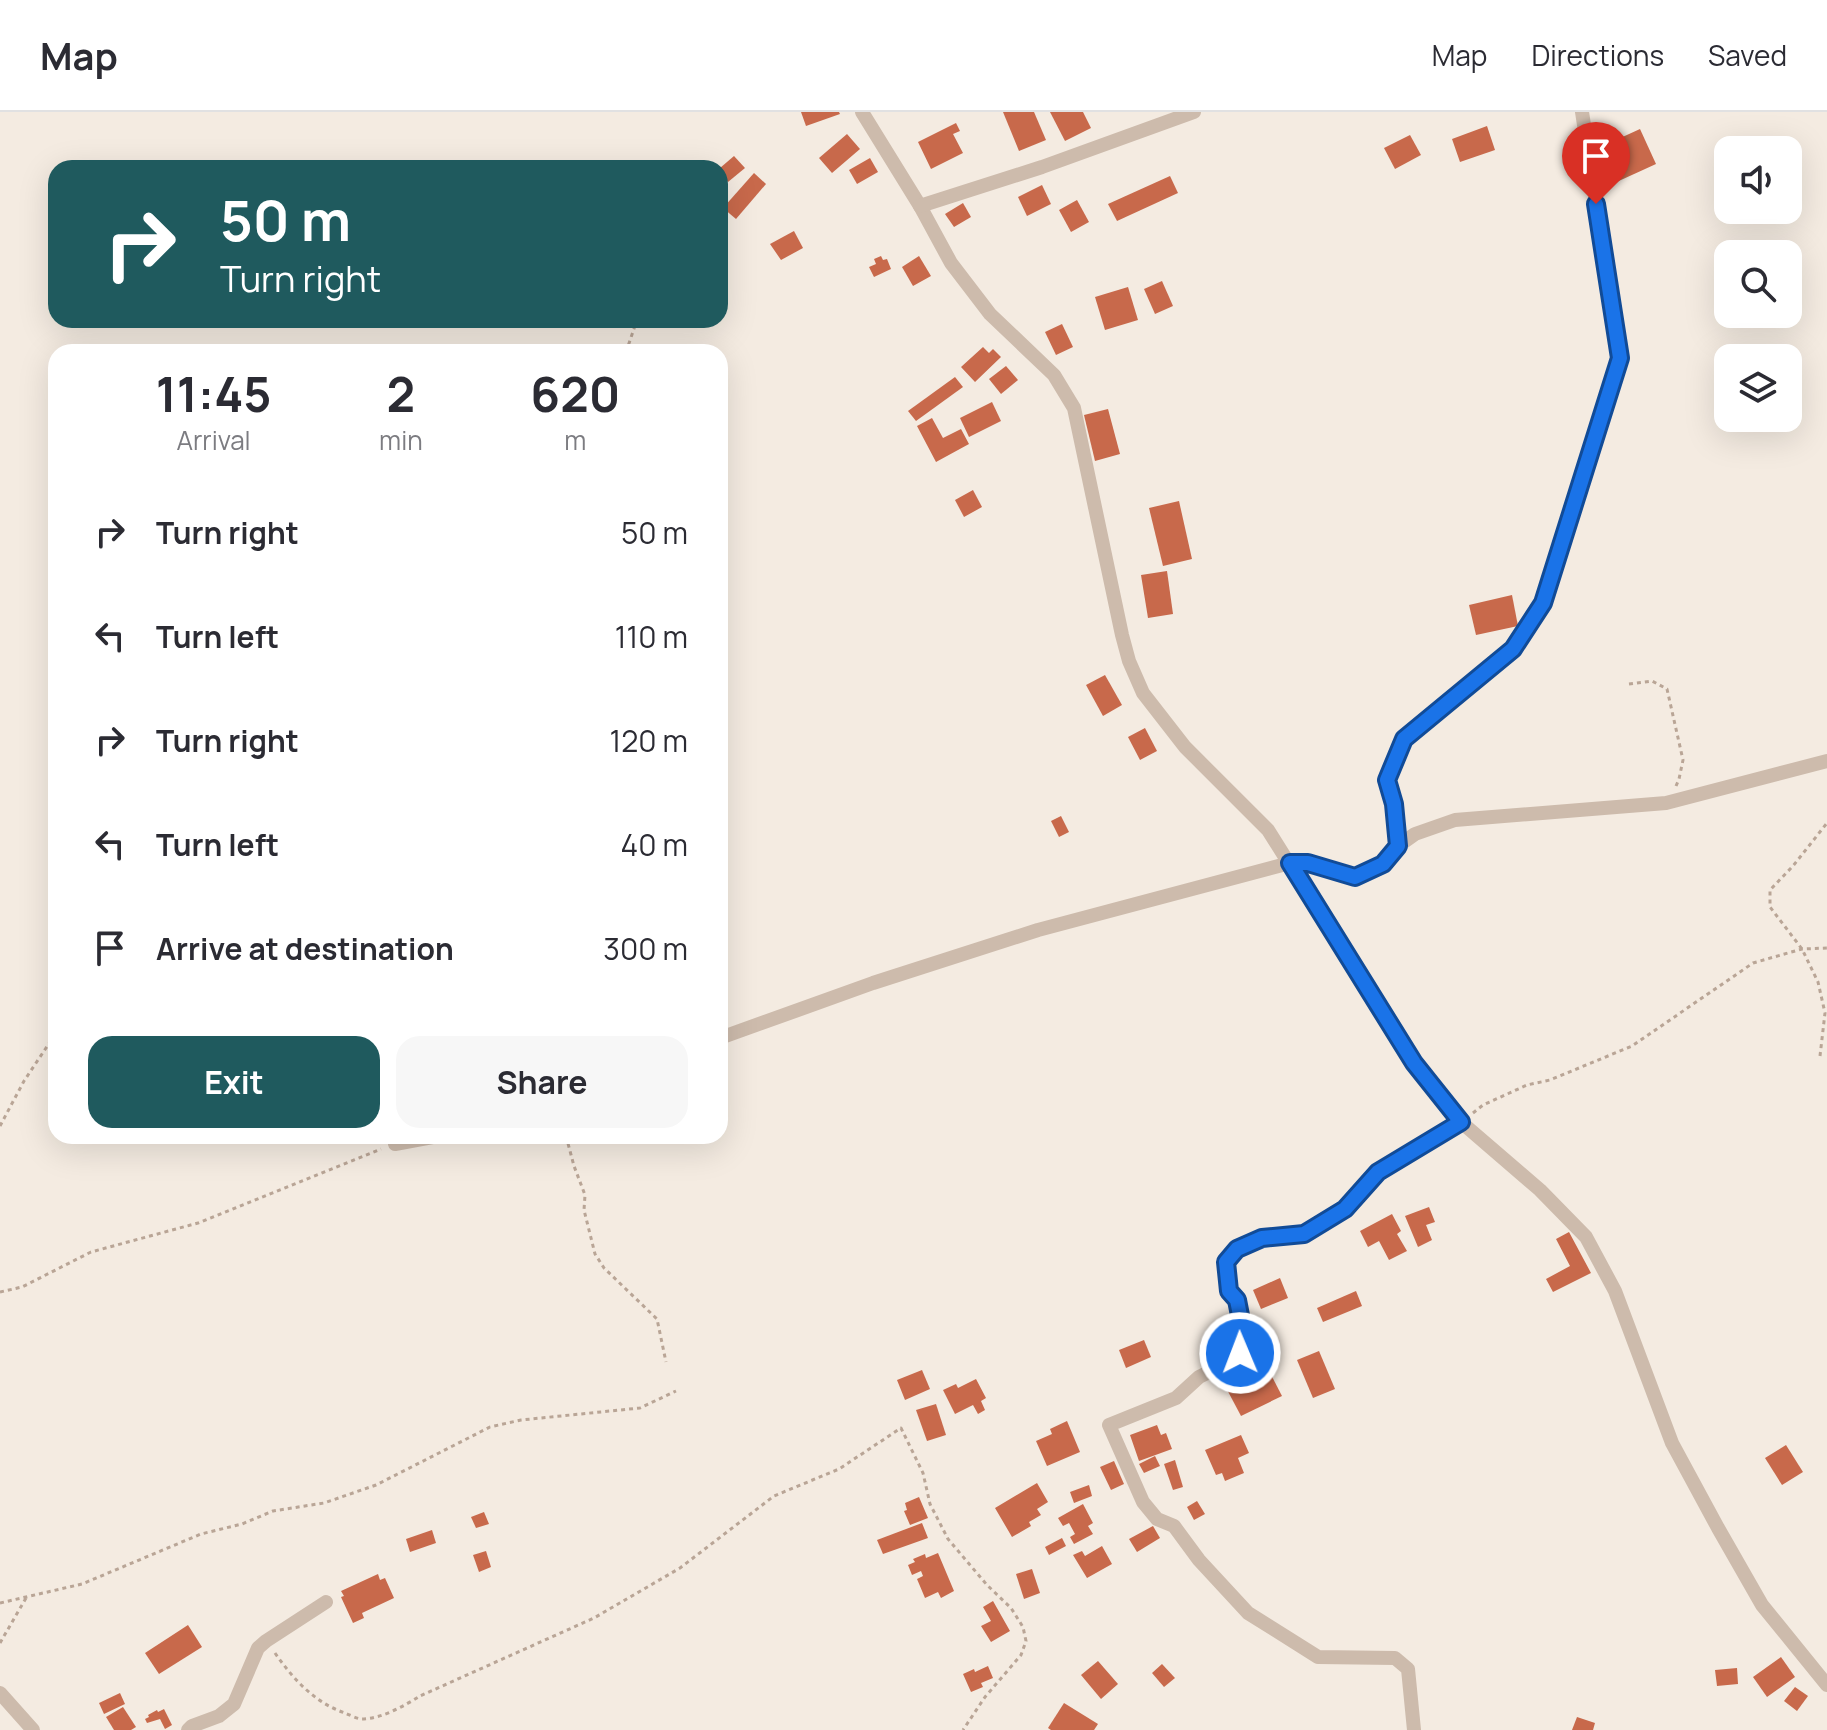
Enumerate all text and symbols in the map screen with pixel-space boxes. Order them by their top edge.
text: Map [40,29,118,81]
text: Map [1432,36,1487,74]
text: Directions [1531,36,1664,74]
text: Saved [1708,36,1787,74]
pin [1562,122,1630,204]
icon: arrive [1574,134,1618,178]
map controls [1714,136,1802,432]
button: sound [1714,136,1802,224]
text: 50 m [220,181,351,258]
icon: right [88,192,192,296]
button: search [1714,240,1802,328]
text: Turn right [220,254,381,303]
button: layers [1714,344,1802,432]
text: 11:45 [156,361,271,426]
text: 2 [387,361,415,426]
text: 620 [530,361,620,426]
text: Arrival [176,422,251,458]
text: min [379,422,423,458]
text: m [564,422,586,458]
icon: right [88,510,132,554]
text: Turn right [156,512,299,553]
text: 50 m [621,512,688,553]
icon: left [88,614,132,658]
text: Turn left [156,616,279,657]
text: 110 m [615,616,688,657]
icon: right [88,718,132,762]
text: Turn right [156,720,299,761]
text: 120 m [609,720,688,761]
icon: left [88,822,132,866]
text: Turn left [156,824,279,865]
text: 40 m [621,824,688,865]
icon: arrive [88,926,132,970]
text: Arrive at destination [156,928,454,969]
text: 300 m [603,928,688,969]
button: Exit [88,1036,380,1128]
button: Share [396,1036,688,1128]
position arrow [1198,1311,1282,1395]

